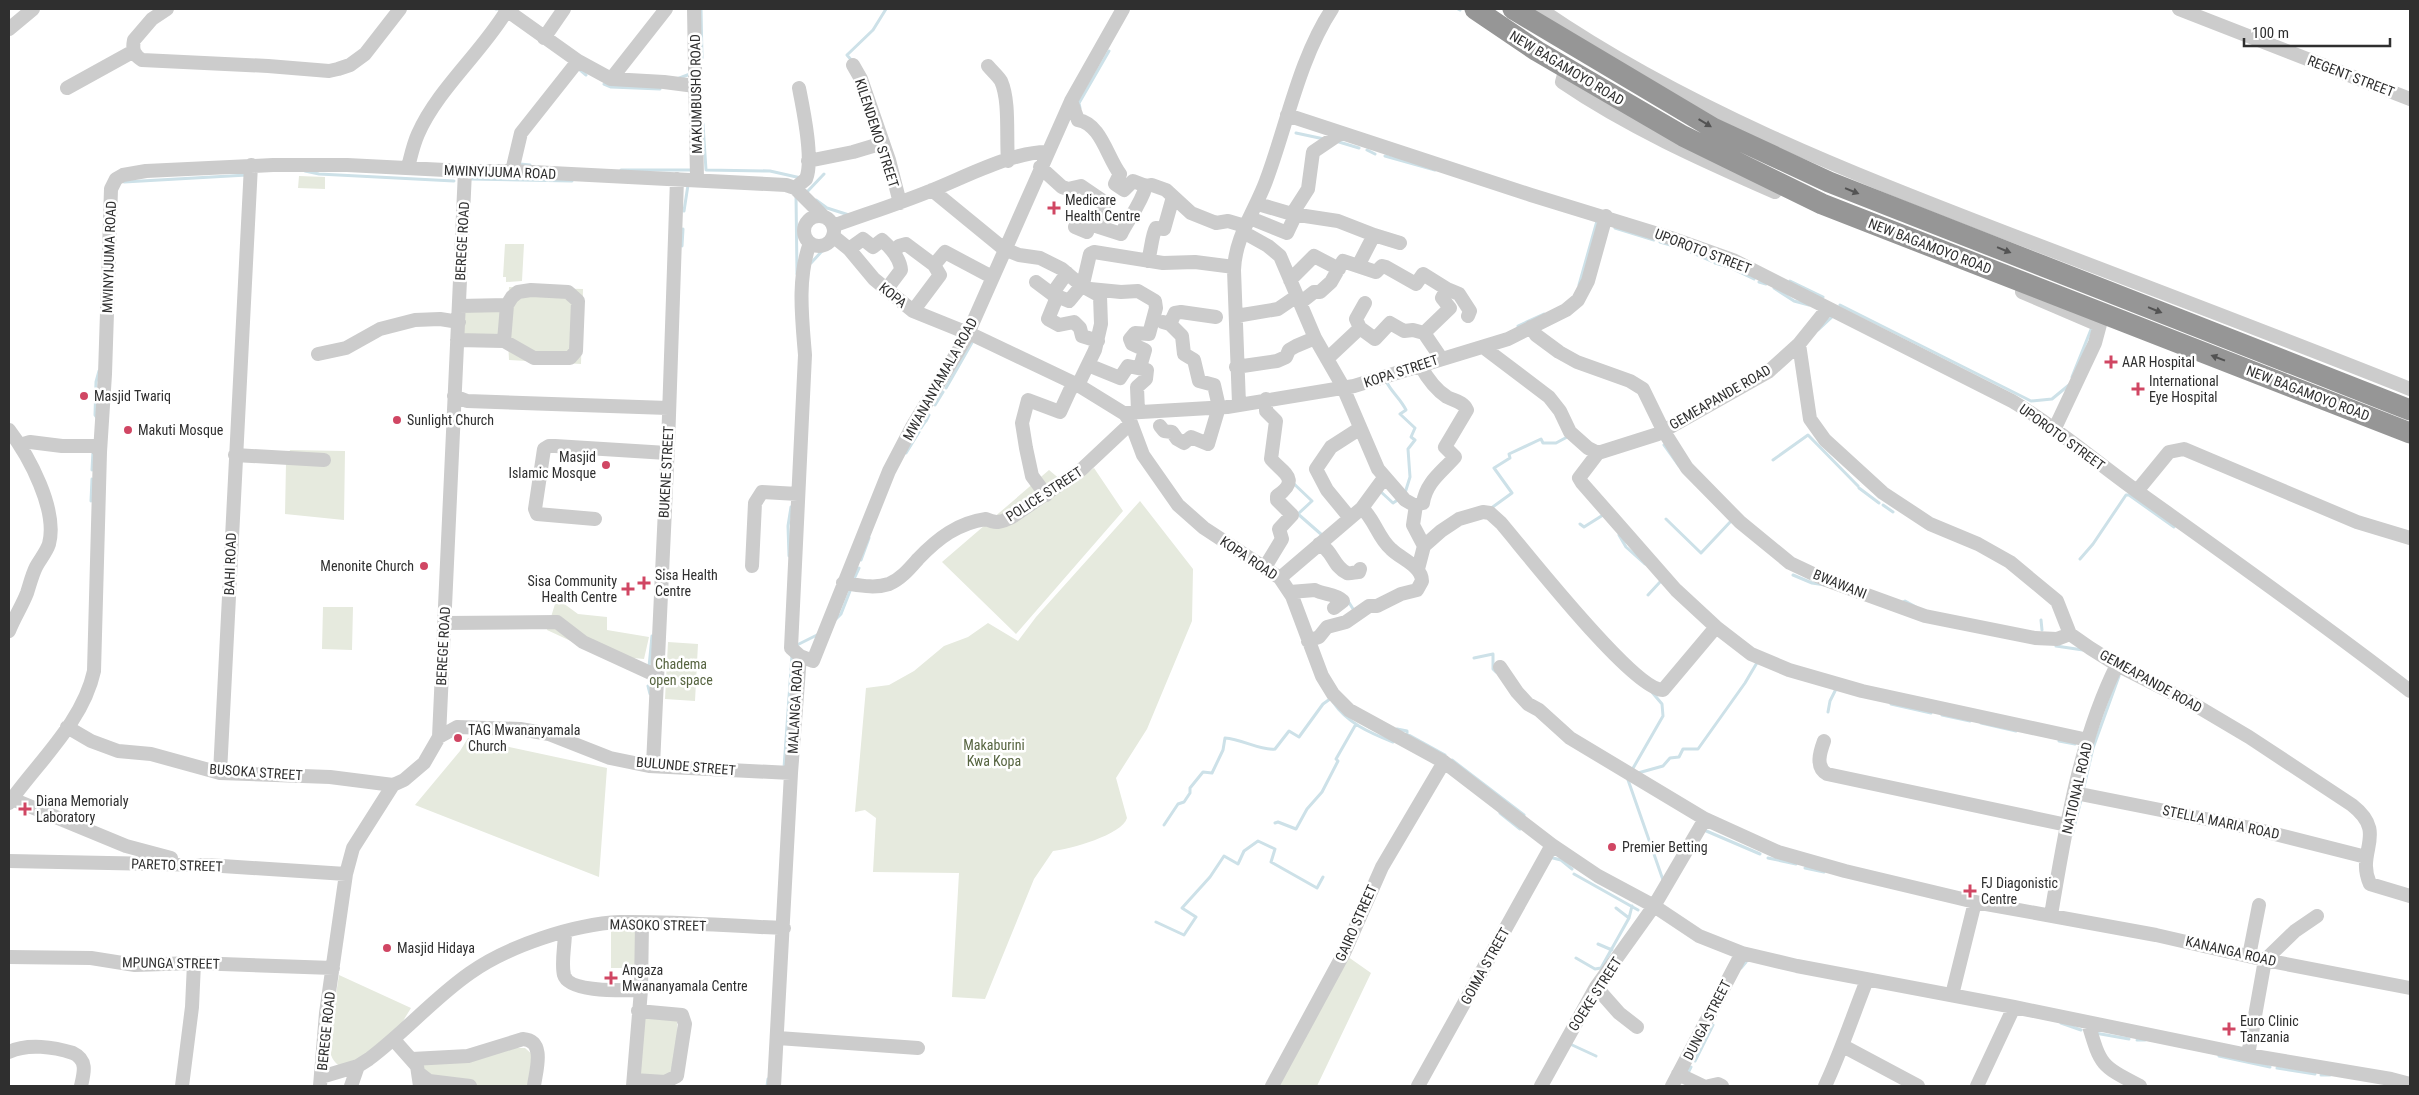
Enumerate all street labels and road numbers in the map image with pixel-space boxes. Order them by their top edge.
street label: NEW BAGAMOYO ROAD [1507,27,1627,109]
street label: MAKUMBUSHO ROAD [687,34,705,154]
street label: REGENT STREET [2305,52,2397,100]
street label: KILENDEMO STREET [852,76,902,190]
street label: MWINYIJUMA ROAD [444,162,556,182]
street label: MWINYIJUMA ROAD [99,201,119,313]
street label: BEREGE ROAD [452,201,472,281]
street label: NEW BAGAMOYO ROAD [1866,215,1994,277]
street label: UPOROTO STREET [1653,225,1753,277]
street label: KOPA [876,279,910,311]
street label: MWANANYAMALA ROAD [900,315,980,443]
street label: KOPA STREET [1362,351,1440,391]
street label: GEMEAPANDE ROAD [1666,361,1774,433]
street label: NEW BAGAMOYO ROAD [2244,362,2372,424]
street label: UPOROTO STREET [2016,401,2108,473]
street label: BUKENE STREET [656,426,676,518]
street label: POLICE STREET [1003,463,1085,525]
street label: BAHI ROAD [221,532,239,596]
street label: KOPA ROAD [1217,533,1281,583]
street label: BWAWANI [1811,566,1869,602]
street label: BEREGE ROAD [433,606,453,686]
street label: GEMEAPANDE ROAD [2097,646,2205,716]
street label: MALANGA ROAD [785,660,805,754]
street label: NATIONAL ROAD [2059,741,2095,835]
street label: BULUNDE STREET [636,754,736,778]
street label: BUSOKA STREET [209,761,303,783]
street label: STELLA MARIA ROAD [2161,802,2281,842]
street label: PARETO STREET [131,855,223,875]
street label: GAIRO STREET [1332,882,1380,964]
street label: MASOKO STREET [609,916,707,934]
street label: GOIMA STREET [1457,925,1513,1007]
street label: KANANGA ROAD [2184,933,2278,969]
street label: MPUNGA STREET [122,954,220,972]
street label: GOEKE STREET [1565,954,1625,1034]
street label: DUNGA STREET [1680,977,1734,1063]
street label: BEREGE ROAD [314,991,338,1071]

